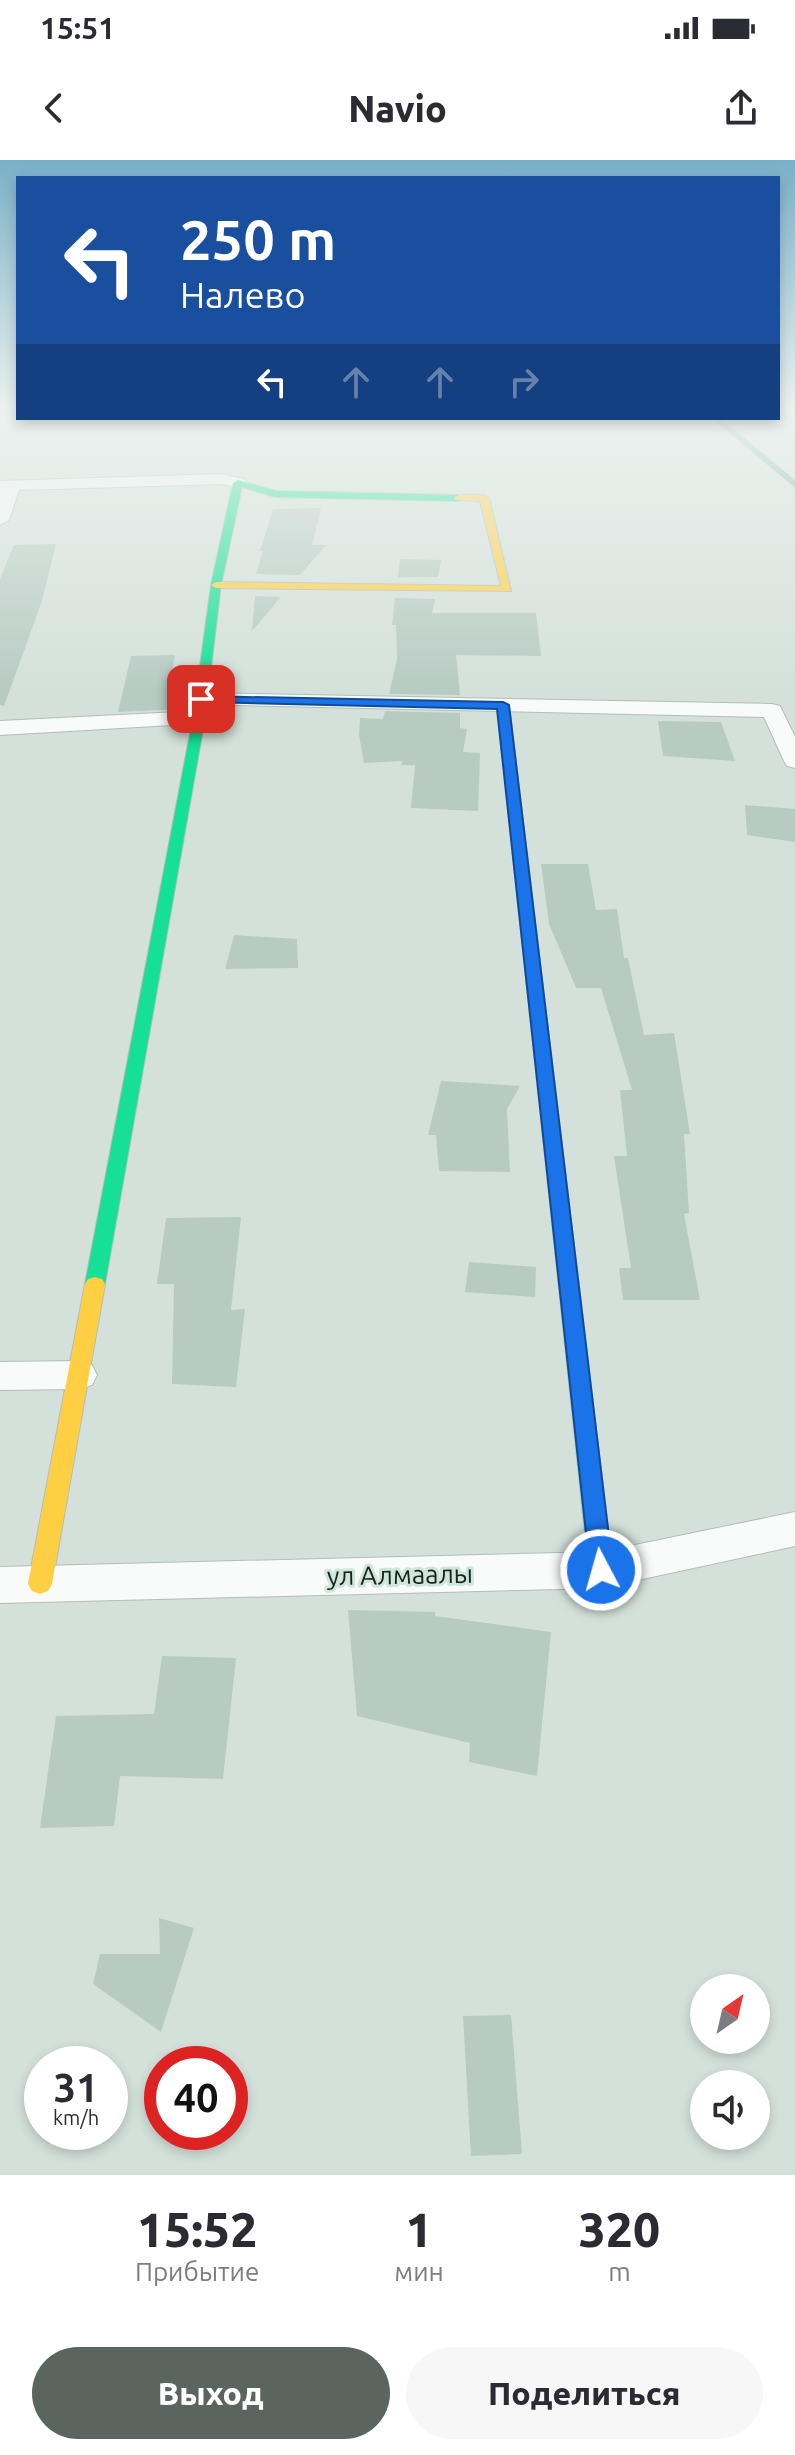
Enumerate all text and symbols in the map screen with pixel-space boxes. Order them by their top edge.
text: 15:51 [40,11,115,45]
icon: back [32,86,76,130]
icon: share [719,86,763,130]
text: Navio [348,88,447,129]
icon: left [48,208,152,312]
text: 250 m [180,208,336,271]
text: Налево [180,274,305,315]
icon: left [250,360,294,404]
icon: ahead [334,360,378,404]
icon: ahead [418,360,462,404]
icon: right [502,360,546,404]
pin [167,665,235,733]
icon: arrive [179,677,223,721]
position arrow [559,1528,643,1612]
street label: ул Алмаалы [327,1559,473,1590]
north arrow [690,1974,770,2054]
map controls [690,1974,770,2150]
speed limit sign: 40 [144,2046,248,2150]
text: 31 [53,2065,99,2110]
button: sound [690,2070,770,2150]
text: km/h [53,2106,99,2129]
text: 15:52 [137,2202,257,2256]
text: 1 [406,2202,433,2256]
text: 320 [579,2202,660,2256]
text: Прибытие [135,2257,259,2286]
text: мин [394,2257,444,2286]
text: m [608,2257,631,2286]
button: Выход [32,2347,390,2439]
button: Поделиться [406,2347,763,2439]

